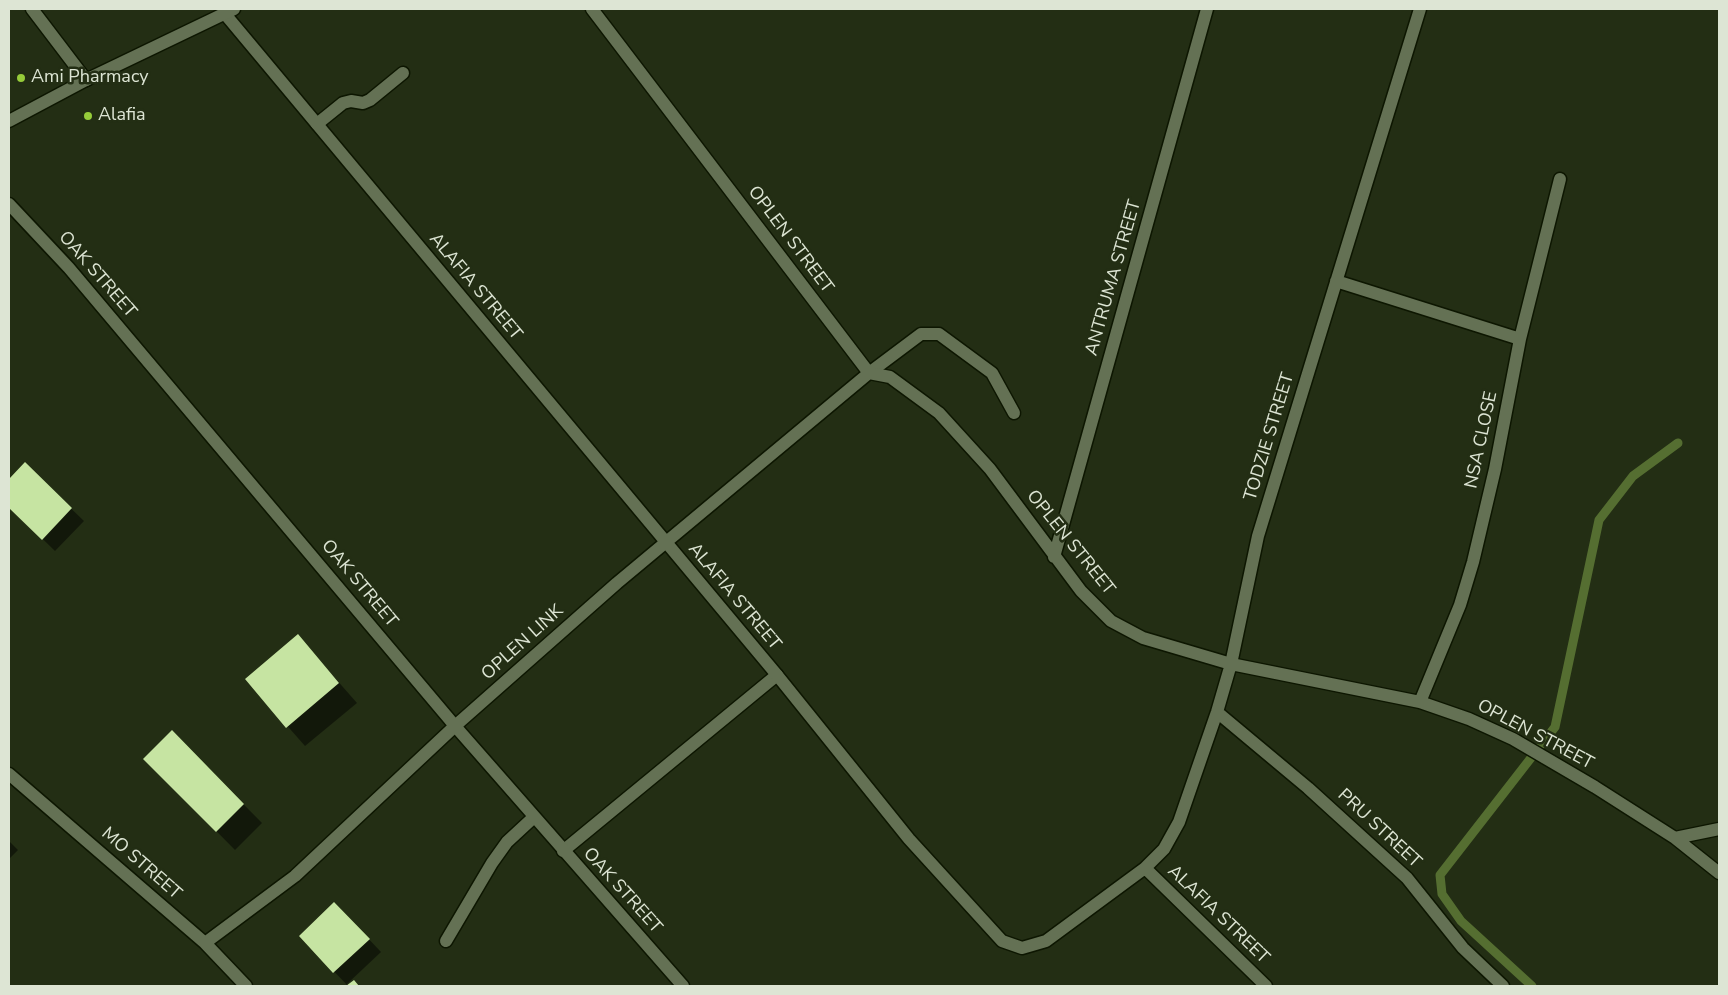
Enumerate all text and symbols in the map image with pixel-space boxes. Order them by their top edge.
place label: Ami Pharmacy [31,67,149,89]
marker: Ami Pharmacy [15,72,27,84]
place label: Alafia [98,105,146,127]
marker: Alafia [82,110,94,122]
street label: OPLEN STREET [743,182,837,298]
street label: ANTRUMA STREET [1081,198,1147,358]
street label: OAK STREET [53,227,141,323]
street label: ALAFIA STREET [424,229,526,345]
street label: TODZIE STREET [1240,370,1300,504]
street label: NSA CLOSE [1461,389,1503,491]
street label: OPLEN STREET [1021,486,1119,600]
street label: OAK STREET [316,536,402,632]
street label: ALAFIA STREET [683,539,785,655]
street label: OPLEN LINK [478,601,568,685]
street label: OPLEN STREET [1473,695,1597,775]
street label: PRU STREET [1333,785,1425,873]
street label: MO STREET [97,823,185,905]
street label: OAK STREET [578,844,666,938]
street label: ALAFIA STREET [1163,861,1273,969]

